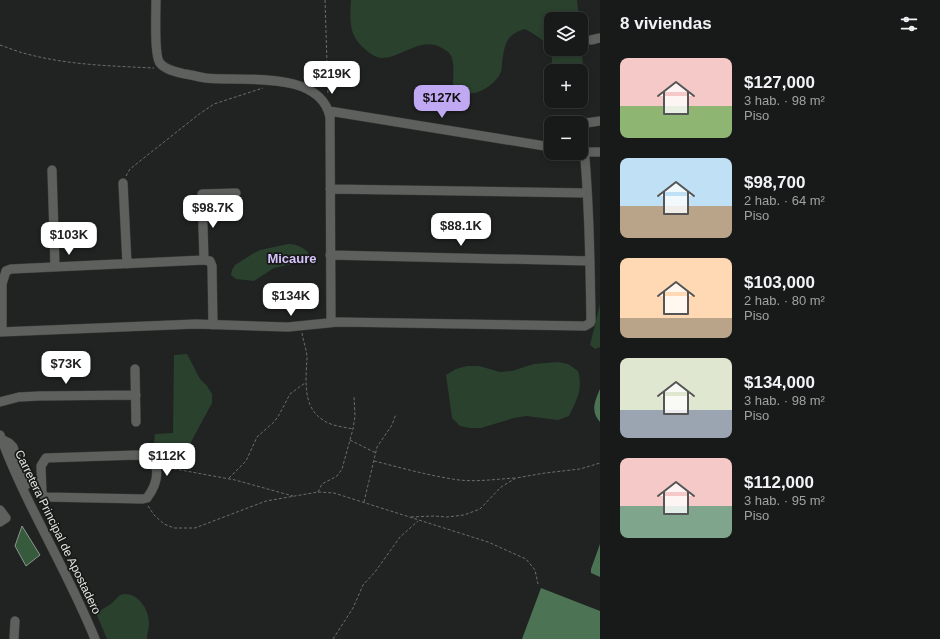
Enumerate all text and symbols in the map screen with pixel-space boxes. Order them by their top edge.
map controls [544,12,588,160]
button: layers [544,12,588,56]
icon: filters [898,13,920,35]
text: 8 viviendas [620,14,712,33]
pin: $219K [304,61,360,95]
button: + [544,64,588,108]
text: $219K [313,66,351,81]
text: $127,000 [744,73,815,92]
icon: home [652,74,700,122]
pin: $127K [414,85,470,119]
text: $127K [423,90,461,105]
text: 3 hab. · 98 m² [744,93,825,108]
text: Piso [744,108,769,123]
button: − [544,116,588,160]
text: $98,700 [744,173,805,192]
icon: home [652,174,700,222]
text: 2 hab. · 64 m² [744,193,825,208]
pin: $98.7K [180,195,246,229]
text: $98.7K [192,200,234,215]
text: Piso [744,208,769,223]
pin: $88.1K [428,213,494,247]
text: $88.1K [440,218,482,233]
pin: $103K [41,222,97,256]
text: $103K [50,227,88,242]
district label: Micaure [267,251,317,266]
text: $103,000 [744,273,815,292]
icon: home [652,274,700,322]
pin: $134K [263,283,319,317]
text: $134K [272,288,310,303]
text: 2 hab. · 80 m² [744,293,825,308]
text: Piso [744,308,769,323]
pin: $73K [42,351,90,385]
text: $73K [50,356,82,371]
text: $134,000 [744,373,815,392]
icon: home [652,374,700,422]
text: 3 hab. · 98 m² [744,393,825,408]
text: Piso [744,408,769,423]
pin: $112K [139,443,195,477]
street label: Carretera Principal de Apostadero [12,448,104,617]
text: $112K [148,448,186,463]
text: $112,000 [744,473,814,492]
icon: home [652,474,700,522]
text: 3 hab. · 95 m² [744,493,825,508]
text: Piso [744,508,769,523]

